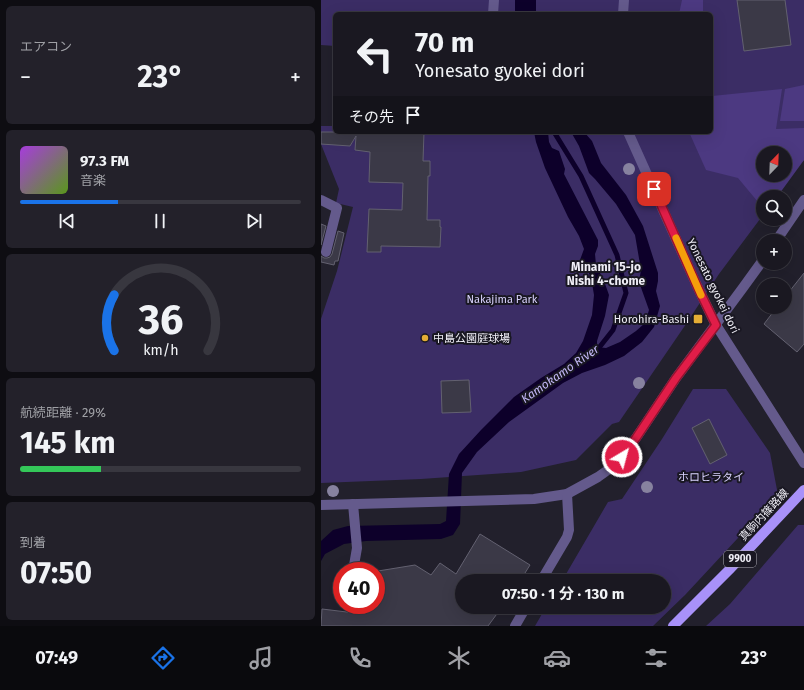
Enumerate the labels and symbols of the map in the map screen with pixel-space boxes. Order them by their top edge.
north arrow [756,146,792,182]
pin [637,172,671,206]
street label: Yonesato gyokei dori [684,236,742,336]
district label: Minami 15-jo Nishi 4-chome [567,260,646,288]
park label: Nakajima Park [467,293,538,306]
place label: Horohira-Bashi [614,313,689,326]
marker: Horohira-Bashi [692,313,704,325]
place label: 中島公園庭球場 [433,332,510,345]
marker: 中島公園庭球場 [420,333,430,343]
water label: Kamokamo River [519,342,602,406]
position arrow [601,436,643,478]
park label: ホロヒラタイ [678,471,744,484]
street label: 真駒内篠路線 [737,486,791,544]
road number: 9900 [724,551,756,567]
speed limit sign: 40 [333,562,385,614]

